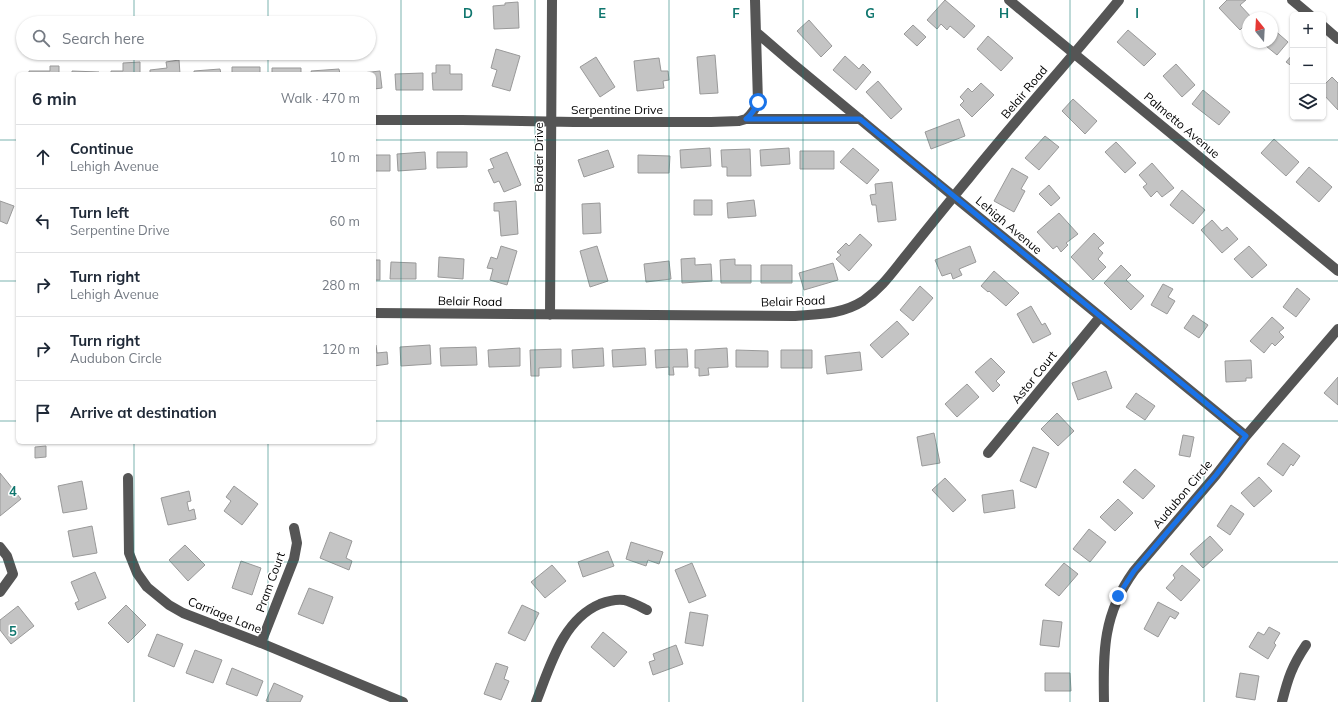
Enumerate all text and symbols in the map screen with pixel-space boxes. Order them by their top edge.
text: D [463,5,473,21]
text: E [598,5,606,21]
text: F [732,5,740,21]
text: G [865,5,875,21]
text: H [999,5,1009,21]
text: I [1135,5,1139,21]
north arrow [1242,12,1278,48]
map controls [1290,12,1326,120]
button: + [1290,12,1326,48]
search box [16,16,376,60]
icon: search [30,27,52,49]
text: Search here [62,29,144,48]
button: − [1290,48,1326,84]
street label: Belair Road [998,62,1050,122]
button: layers [1290,84,1326,120]
text: 6 min [32,88,77,109]
street label: Palmetto Avenue [1141,89,1223,161]
text: Walk · 470 m [281,90,360,106]
route start [749,93,767,111]
street label: Serpentine Drive [571,102,663,117]
street label: Border Drive [531,122,546,192]
text: Continue [70,139,133,158]
icon: ahead [32,146,54,168]
text: 10 m [330,149,360,165]
text: Lehigh Avenue [70,158,159,174]
street label: Lehigh Avenue [973,193,1045,257]
text: Turn left [70,203,129,222]
icon: left [32,210,54,232]
text: 60 m [330,213,360,229]
text: Serpentine Drive [70,222,170,238]
text: Turn right [70,267,140,286]
icon: right [32,274,54,296]
text: 280 m [322,277,360,293]
text: Lehigh Avenue [70,286,159,302]
street label: Belair Road [761,292,825,310]
street label: Belair Road [438,293,502,309]
text: Turn right [70,331,140,350]
icon: right [32,338,54,360]
text: 120 m [322,341,360,357]
street label: Astor Court [1008,348,1060,406]
text: Audubon Circle [70,350,162,366]
icon: arrive [32,402,54,424]
text: Arrive at destination [70,403,217,422]
street label: Audubon Circle [1149,457,1215,531]
text: 4 [9,483,17,499]
street label: Pram Court [252,550,288,614]
route end [1109,587,1127,605]
street label: Carriage Lane [186,593,264,637]
text: 5 [9,623,17,639]

